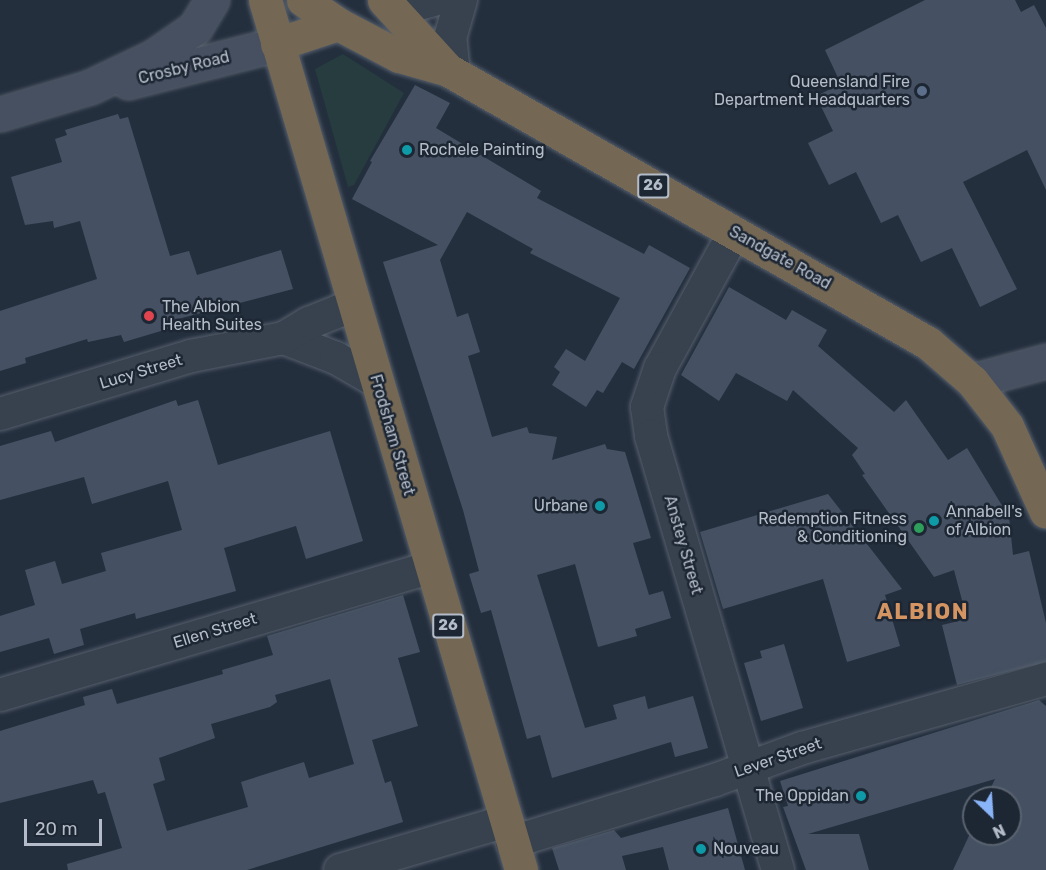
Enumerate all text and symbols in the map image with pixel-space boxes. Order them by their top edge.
street label: Crosby Road [136,47,232,89]
place label: Queensland Fire Department Headquarters [714,72,910,110]
marker: Queensland Fire Department Headquarters [915,84,929,98]
place label: Rochele Painting [419,140,545,160]
marker: Rochele Painting [400,143,414,157]
road number: 26 [636,174,670,198]
street label: Sandgate Road [726,222,834,294]
place label: The Albion Health Suites [162,297,262,335]
marker: The Albion Health Suites [140,307,158,325]
street label: Lucy Street [97,350,185,394]
street label: Frodsham Street [366,372,418,498]
street label: Anstey Street [660,493,706,597]
place label: Urbane [534,496,588,516]
marker: Urbane [593,499,607,513]
place label: Annabell's of Albion [946,502,1023,540]
place label: Redemption Fitness & Conditioning [758,509,907,547]
marker: Annabell's of Albion [927,514,941,528]
marker: Redemption Fitness & Conditioning [912,521,926,535]
district label: ALBION [877,599,969,625]
street label: Ellen Street [171,609,259,653]
road number: 26 [432,614,464,638]
street label: Lever Street [732,734,824,782]
place label: The Oppidan [756,786,849,806]
north arrow [962,786,1022,846]
marker: The Oppidan [854,789,868,803]
scale bar [27,807,105,845]
text: 20 m [35,818,77,840]
text: N [990,820,1008,842]
place label: Nouveau [713,839,779,859]
marker: Nouveau [694,842,708,856]

